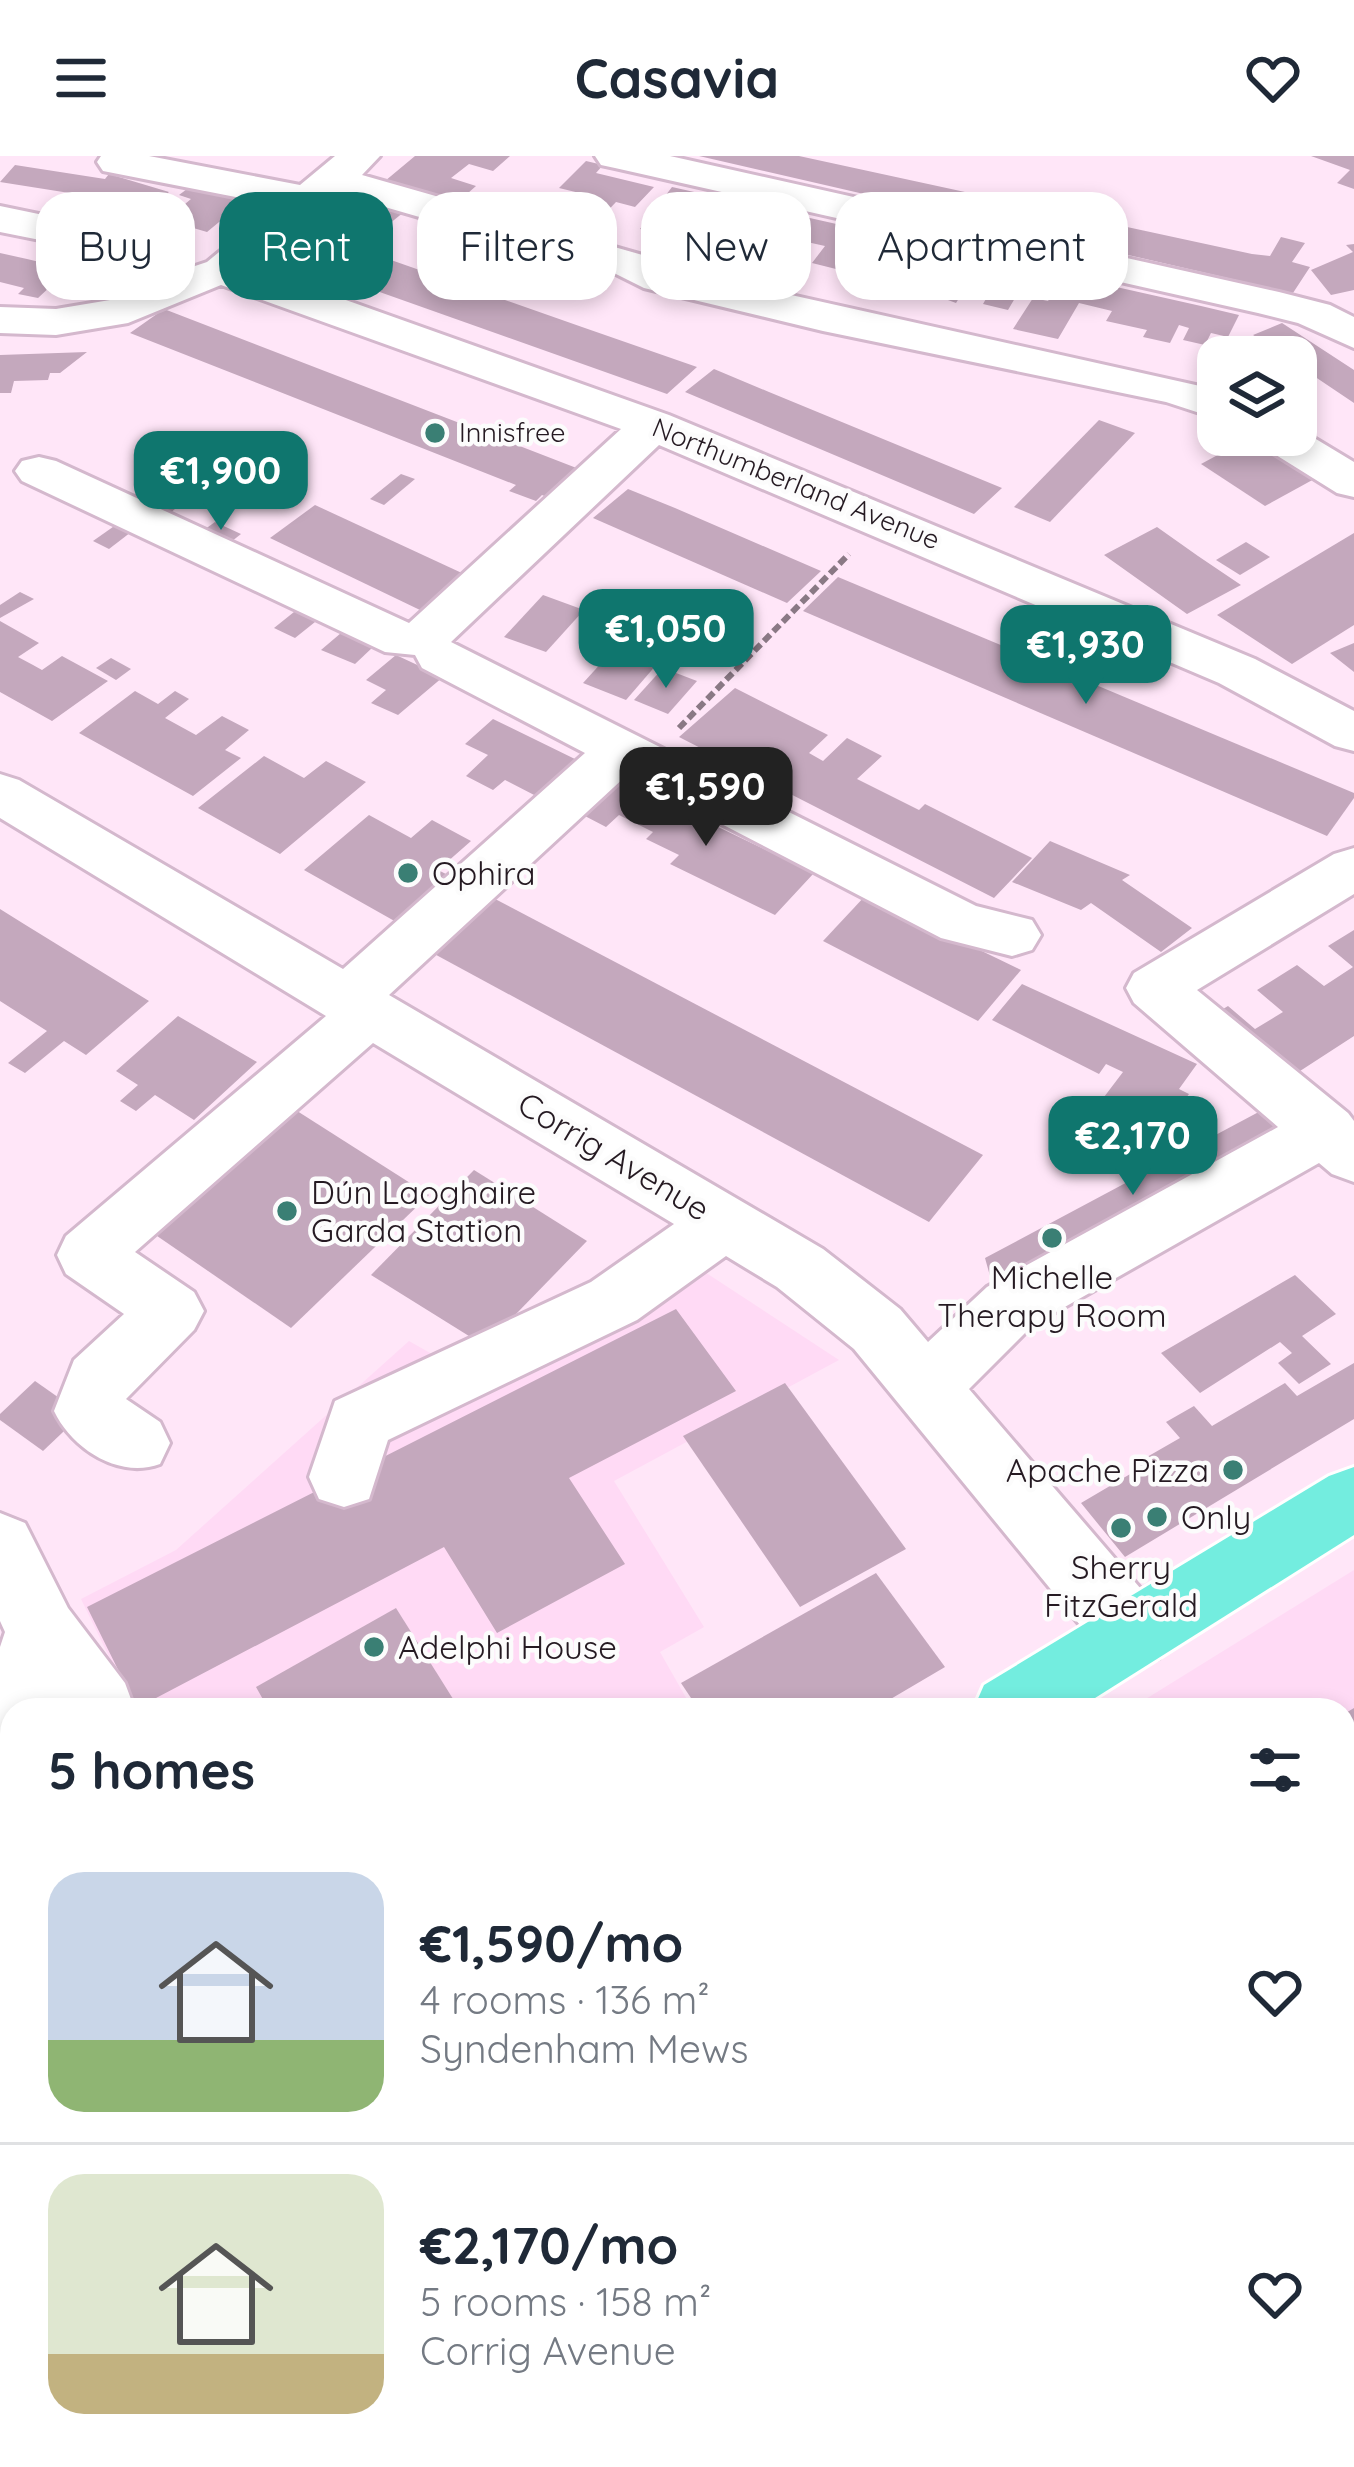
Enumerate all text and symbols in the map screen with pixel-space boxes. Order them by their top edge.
text: Casavia [575,44,779,112]
icon: menu [48,45,114,111]
icon: heart [1240,45,1306,111]
chip: Buy [36,192,195,300]
chip: Rent [219,192,393,300]
chip: Filters [417,192,617,300]
chip: New [641,192,811,300]
chip: Apartment [835,192,1128,300]
map controls [1197,336,1317,456]
button: layers [1197,336,1317,456]
street label: Northumberland Avenue [648,410,945,556]
place label: Innisfree [459,415,565,449]
marker: Innisfree [422,420,448,446]
pin: €1,900 [123,431,319,533]
text: €1,900 [161,445,281,494]
pin: €1,050 [568,589,764,691]
text: €1,050 [606,603,726,652]
pin: €1,930 [988,605,1184,707]
text: €1,930 [1027,619,1145,668]
pin: €1,590 [608,747,804,849]
text: €1,590 [647,761,765,810]
place label: Ophira [432,852,535,893]
marker: Ophira [395,860,421,886]
street label: Corrig Avenue [511,1082,718,1229]
pin: €2,170 [1035,1096,1231,1198]
text: €2,170 [1075,1110,1191,1159]
place label: Dún Laoghaire Garda Station [311,1171,536,1250]
marker: Dún Laoghaire Garda Station [274,1198,300,1224]
marker: Michelle Therapy Room [1039,1225,1065,1251]
place label: Michelle Therapy Room [937,1256,1167,1335]
place label: Apache Pizza [1006,1449,1209,1490]
marker: Apache Pizza [1220,1457,1246,1483]
place label: Only [1181,1496,1251,1537]
marker: Only [1144,1504,1170,1530]
marker: Sherry FitzGerald [1108,1515,1134,1541]
place label: Sherry FitzGerald [1044,1546,1198,1625]
place label: Adelphi House [398,1626,617,1667]
marker: Adelphi House [361,1634,387,1660]
icon: filters [1242,1737,1308,1803]
text: 5 homes [48,1738,255,1802]
text: €1,590/mo [420,1911,683,1975]
icon: home [144,1920,288,2064]
icon: heart [1242,1959,1308,2025]
text: 4 rooms · 136 m² [420,1975,710,2024]
text: Syndenham Mews [420,2024,749,2073]
text: €2,170/mo [420,2213,678,2277]
icon: home [144,2222,288,2366]
icon: heart [1242,2261,1308,2327]
text: 5 rooms · 158 m² [420,2277,711,2326]
text: Corrig Avenue [420,2326,676,2375]

